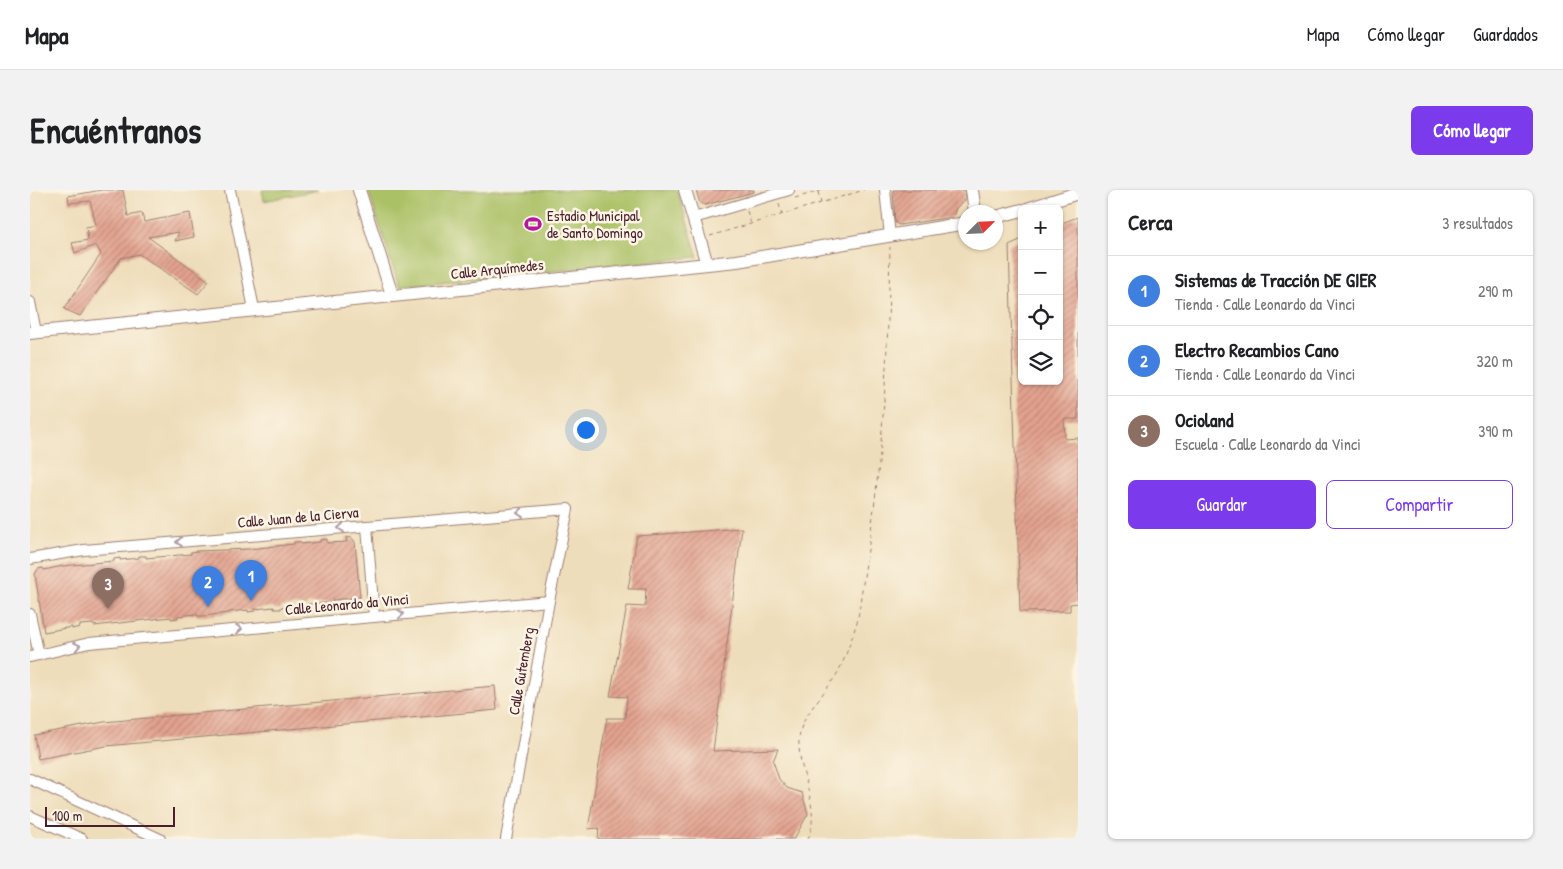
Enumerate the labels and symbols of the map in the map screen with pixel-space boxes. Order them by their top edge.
place label: Estadio Municipal de Santo Domingo [547,205,643,243]
north arrow [958,205,1003,250]
sports icon: Estadio Municipal de Santo Domingo [523,214,543,234]
street label: Calle Arquímedes [450,254,545,284]
your location [573,417,599,443]
street label: Calle Juan de la Cierva [237,501,360,533]
one-way arrow [516,507,524,518]
one-way arrow [336,523,344,534]
one-way arrow [174,536,182,547]
pin: 1 [235,560,267,601]
pin: 2 [192,566,224,607]
pin: 3 [92,568,124,609]
street label: Calle Leonardo da Vinci [284,588,410,620]
one-way arrow [397,609,405,620]
one-way arrow [235,624,243,635]
street label: Calle Gutemberg [503,625,539,717]
one-way arrow [73,641,82,652]
scale bar [45,804,175,827]

